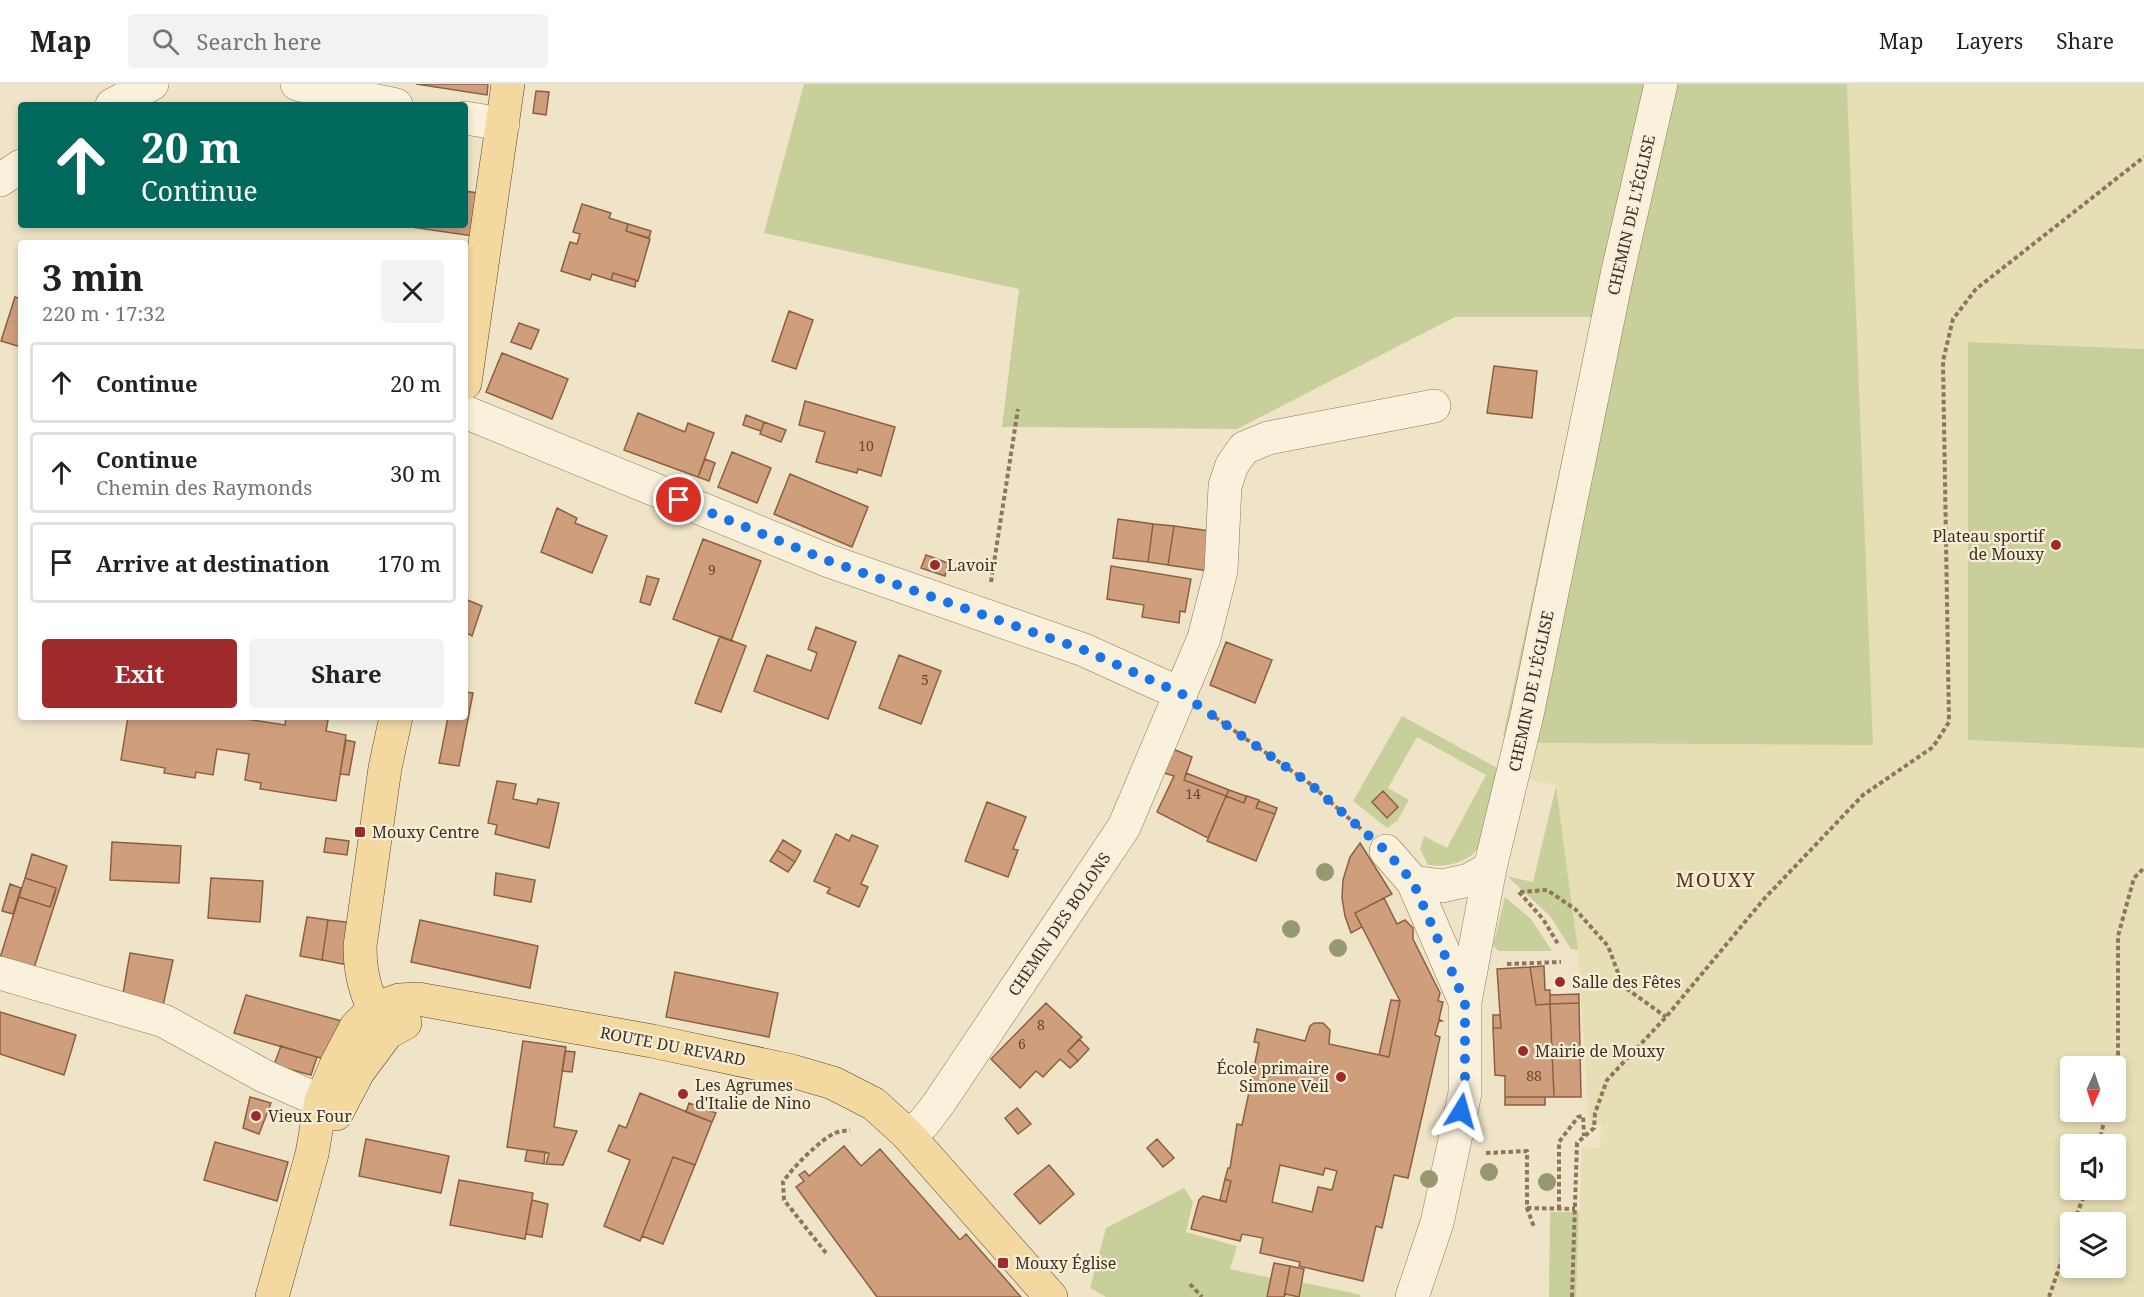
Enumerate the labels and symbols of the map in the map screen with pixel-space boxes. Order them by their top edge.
street label: CHEMIN DE L'ÉGLISE [1602,133,1660,297]
house number: 10 [858,436,874,455]
pin [653,474,704,525]
place label: Plateau sportif de Mouxy [1932,525,2046,565]
marker: Plateau sportif de Mouxy [2049,538,2063,552]
place label: Lavoir [947,554,998,576]
marker: Lavoir [928,558,942,572]
house number: 9 [708,560,716,579]
street label: CHEMIN DE L'ÉGLISE [1503,609,1559,773]
house number: 5 [921,670,929,689]
house number: 14 [1185,784,1201,803]
place label: Mouxy Centre [372,821,479,843]
marker: Mouxy Centre [353,825,367,839]
street label: CHEMIN DES BOLONS [1003,848,1115,1000]
district label: MOUXY [1675,866,1757,893]
place label: Salle des Fêtes [1572,971,1681,993]
marker: Salle des Fêtes [1553,975,1567,989]
house number: 8 [1037,1015,1045,1034]
street label: ROUTE DU REVARD [598,1021,748,1071]
house number: 6 [1018,1034,1026,1053]
place label: Mairie de Mouxy [1535,1040,1666,1062]
marker: Mairie de Mouxy [1516,1044,1530,1058]
north arrow [2060,1056,2126,1122]
place label: École primaire Simone Veil [1216,1057,1329,1097]
house number: 88 [1526,1066,1542,1085]
marker: École primaire Simone Veil [1334,1070,1348,1084]
place label: Les Agrumes d'Italie de Nino [695,1074,811,1114]
position arrow [1429,1079,1493,1143]
marker: Les Agrumes d'Italie de Nino [676,1087,690,1101]
place label: Vieux Four [268,1105,352,1127]
marker: Vieux Four [249,1109,263,1123]
place label: Mouxy Église [1015,1252,1116,1274]
marker: Mouxy Église [996,1256,1010,1270]

